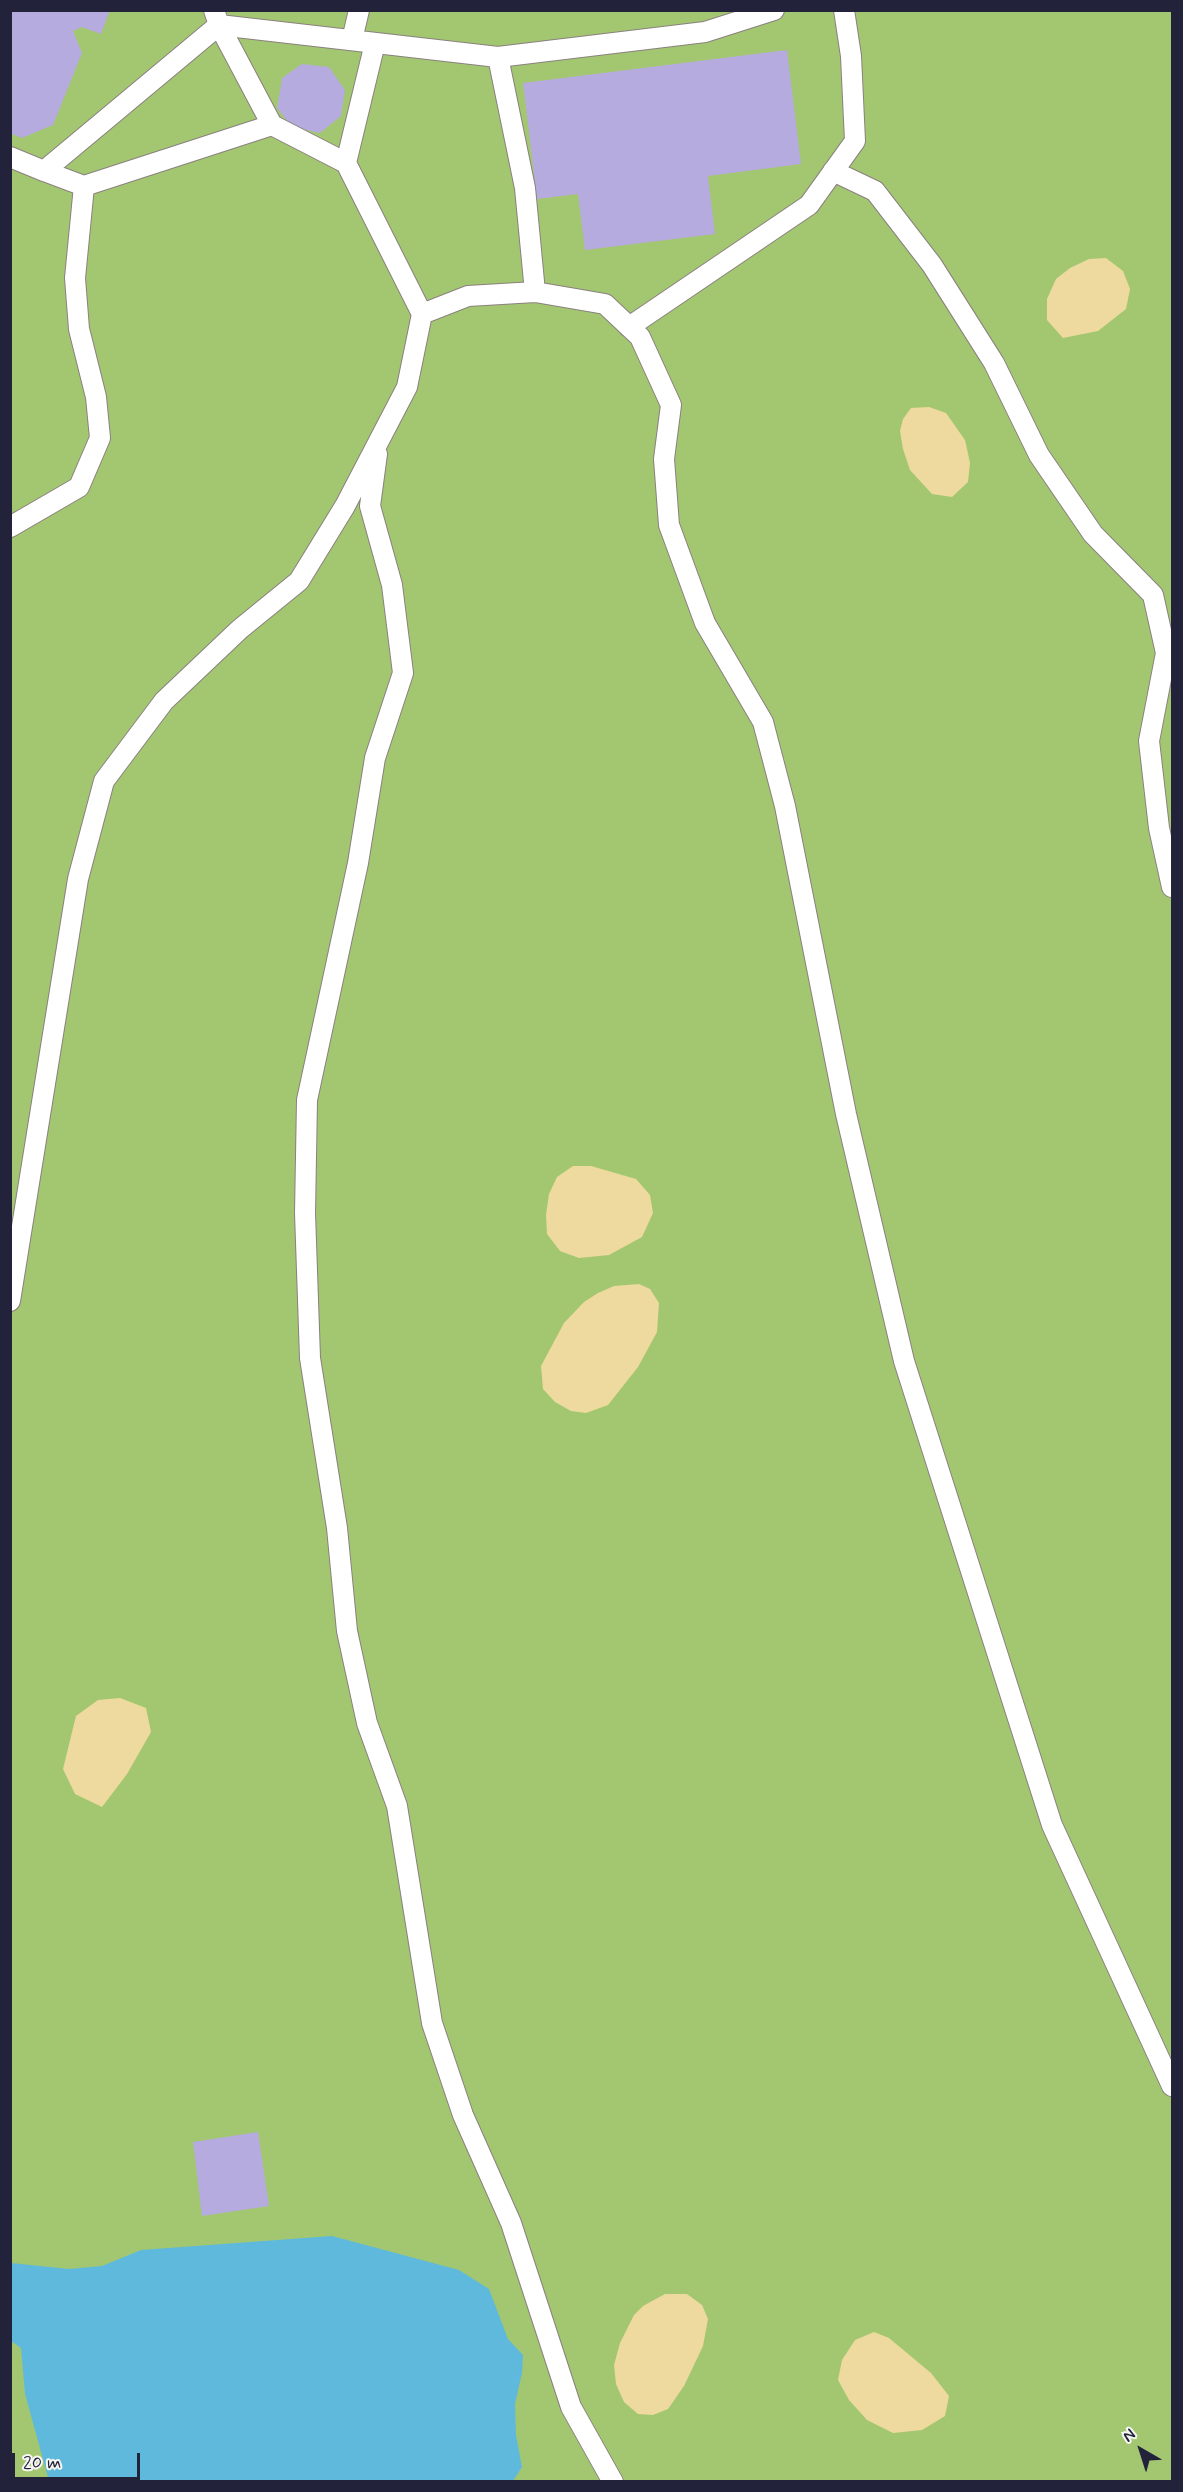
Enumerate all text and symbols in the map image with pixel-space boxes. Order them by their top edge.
north arrow [1111,2420,1171,2480]
text: N [1119,2424,1140,2447]
scale bar [15,2441,142,2479]
text: 20 m [23,2451,61,2475]

